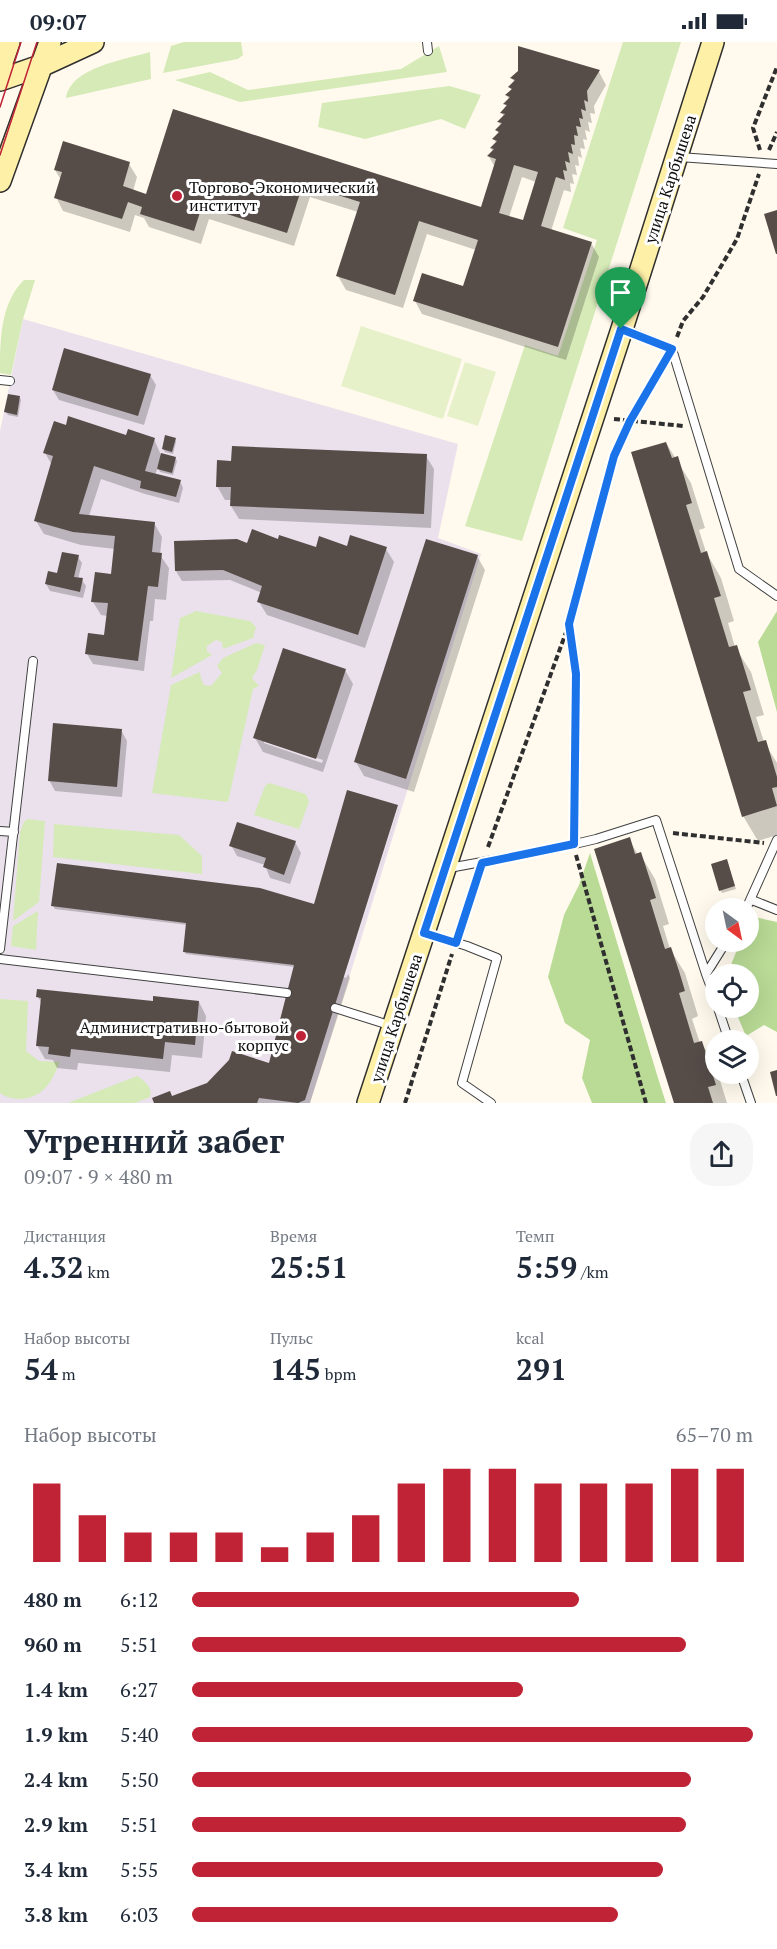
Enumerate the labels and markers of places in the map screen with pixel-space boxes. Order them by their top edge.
place label: Торгово-Экономический институт [189,176,376,216]
marker: Торгово-Экономический институт [170,189,184,203]
pin [595,267,646,329]
place label: Административно-бытовой корпус [79,1016,289,1056]
marker: Административно-бытовой корпус [294,1029,308,1043]

